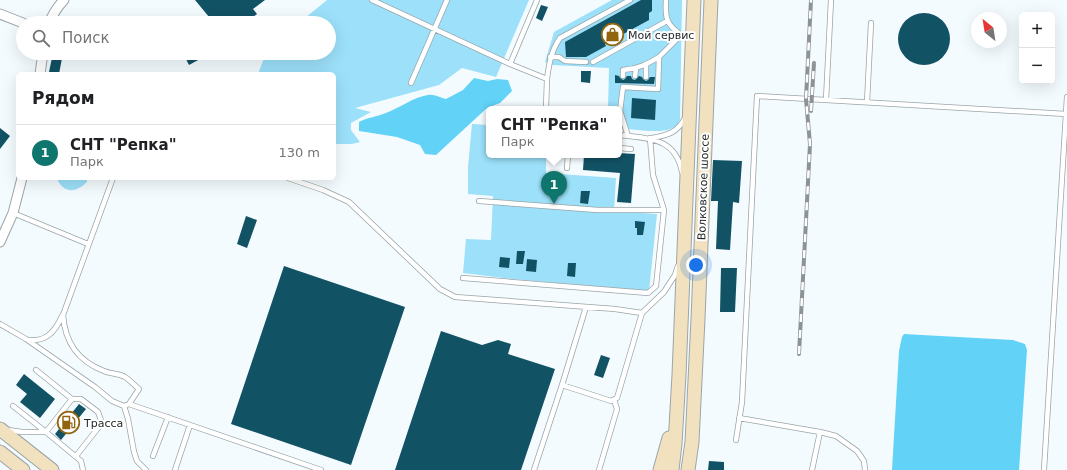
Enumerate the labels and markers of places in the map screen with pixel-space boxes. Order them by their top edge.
shop icon: Мой сервис [599,22,625,48]
place label: Мой сервис [628,29,694,42]
pin: 1 [541,171,567,204]
fuel station icon: Трасса [55,410,81,436]
place label: Трасса [83,417,123,430]

